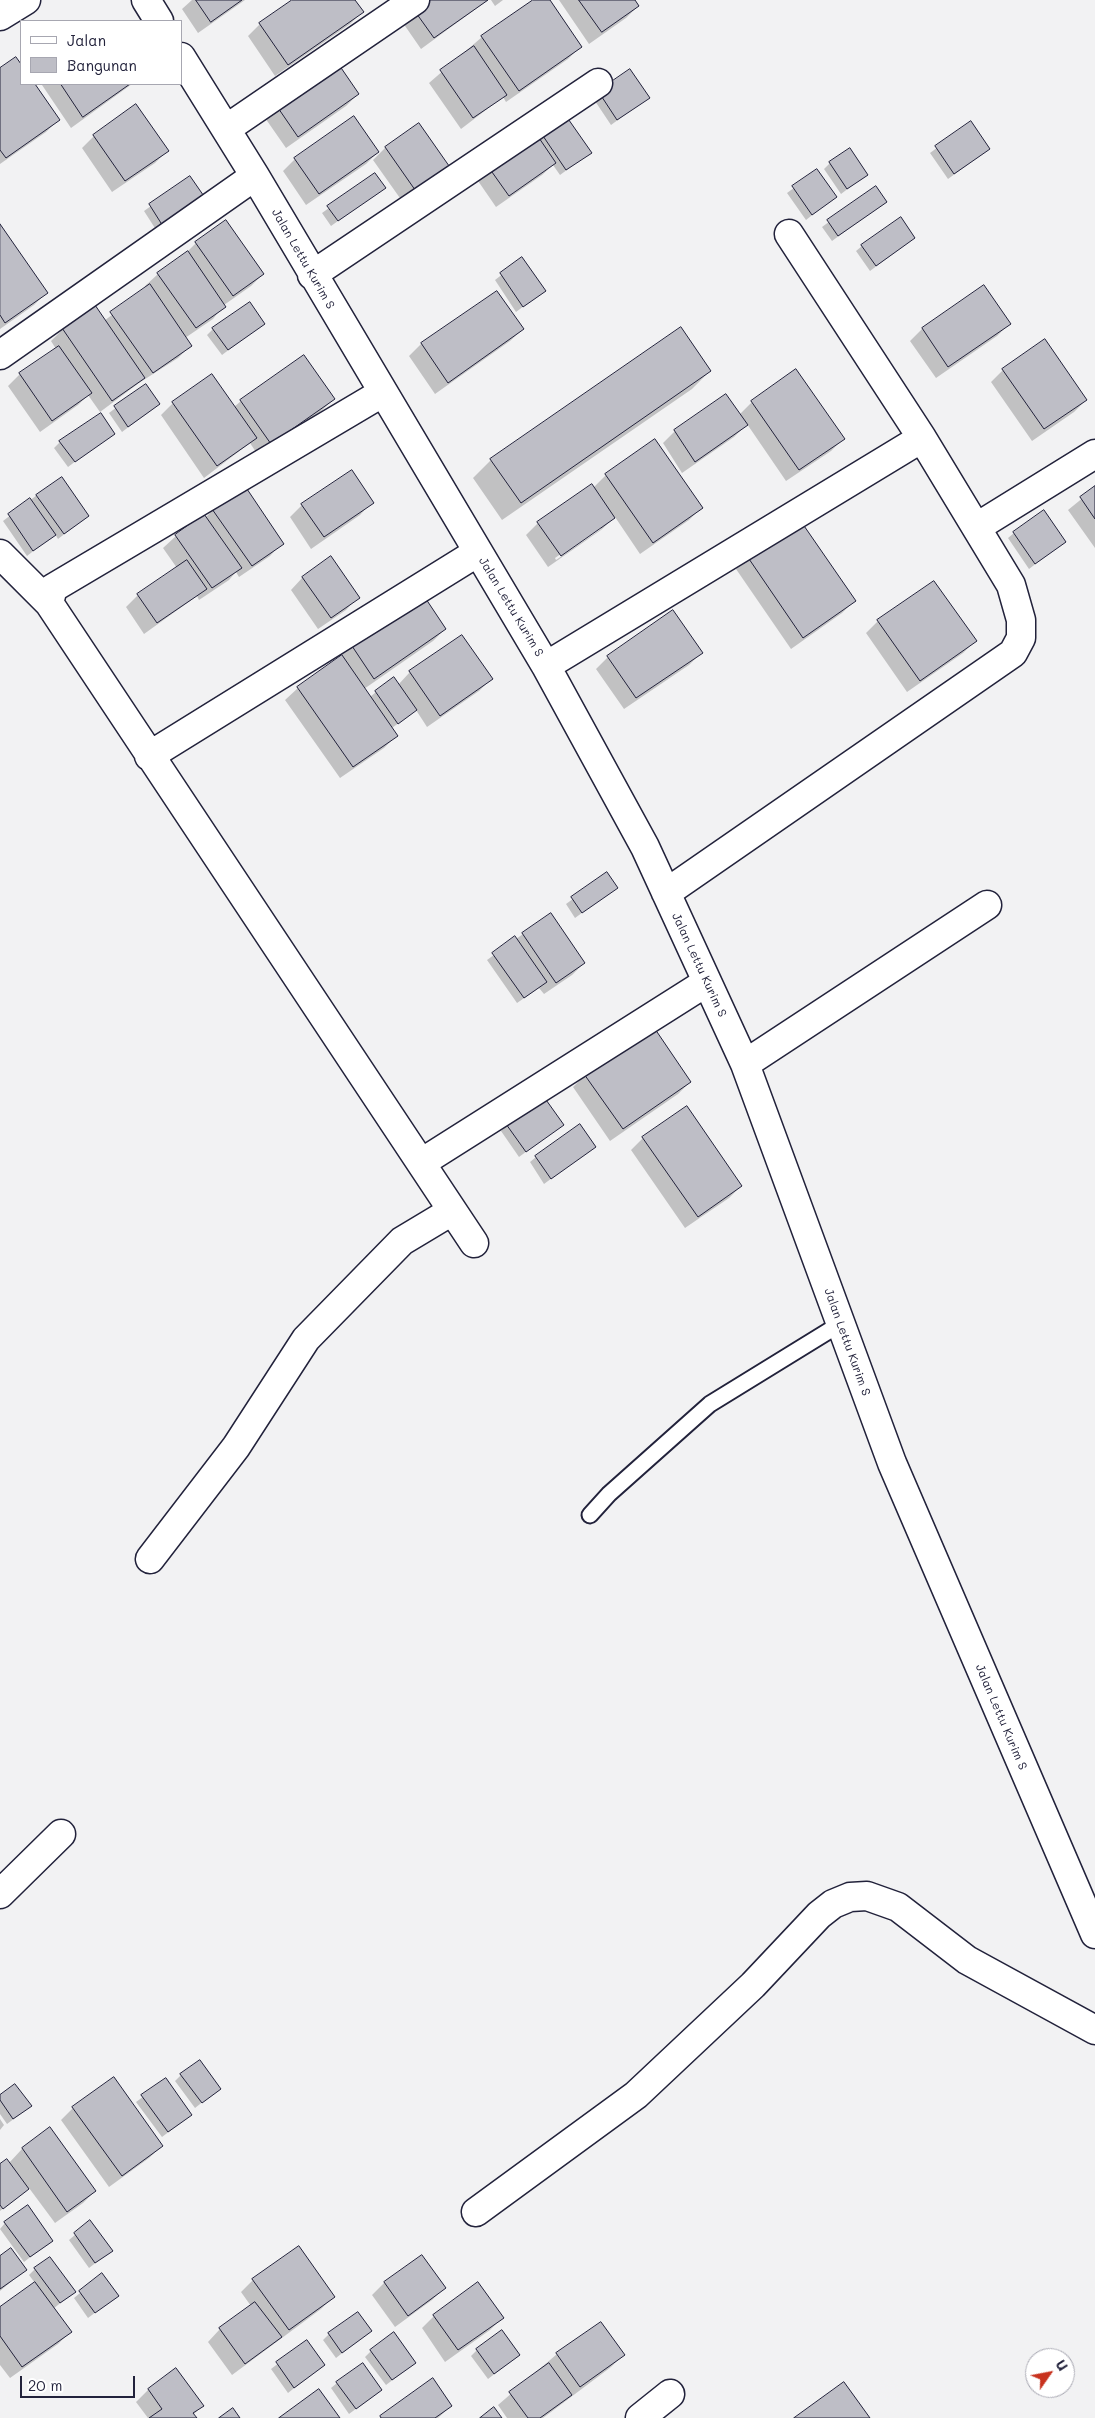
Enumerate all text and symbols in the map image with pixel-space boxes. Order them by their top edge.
legend [20,20,182,85]
text: Jalan [67,30,106,50]
text: Bangunan [67,55,137,75]
street label: Jalan Lettu Kurim S [268,206,338,312]
street label: Jalan Lettu Kurim S [476,555,546,659]
street label: Jalan Lettu Kurim S [669,911,729,1019]
street label: Jalan Lettu Kurim S [821,1286,873,1398]
street label: Jalan Lettu Kurim S [972,1662,1030,1772]
north arrow [1025,2348,1075,2398]
text: U [1052,2356,1073,2374]
scale bar [22,2366,138,2398]
text: 20 m [28,2375,62,2395]

